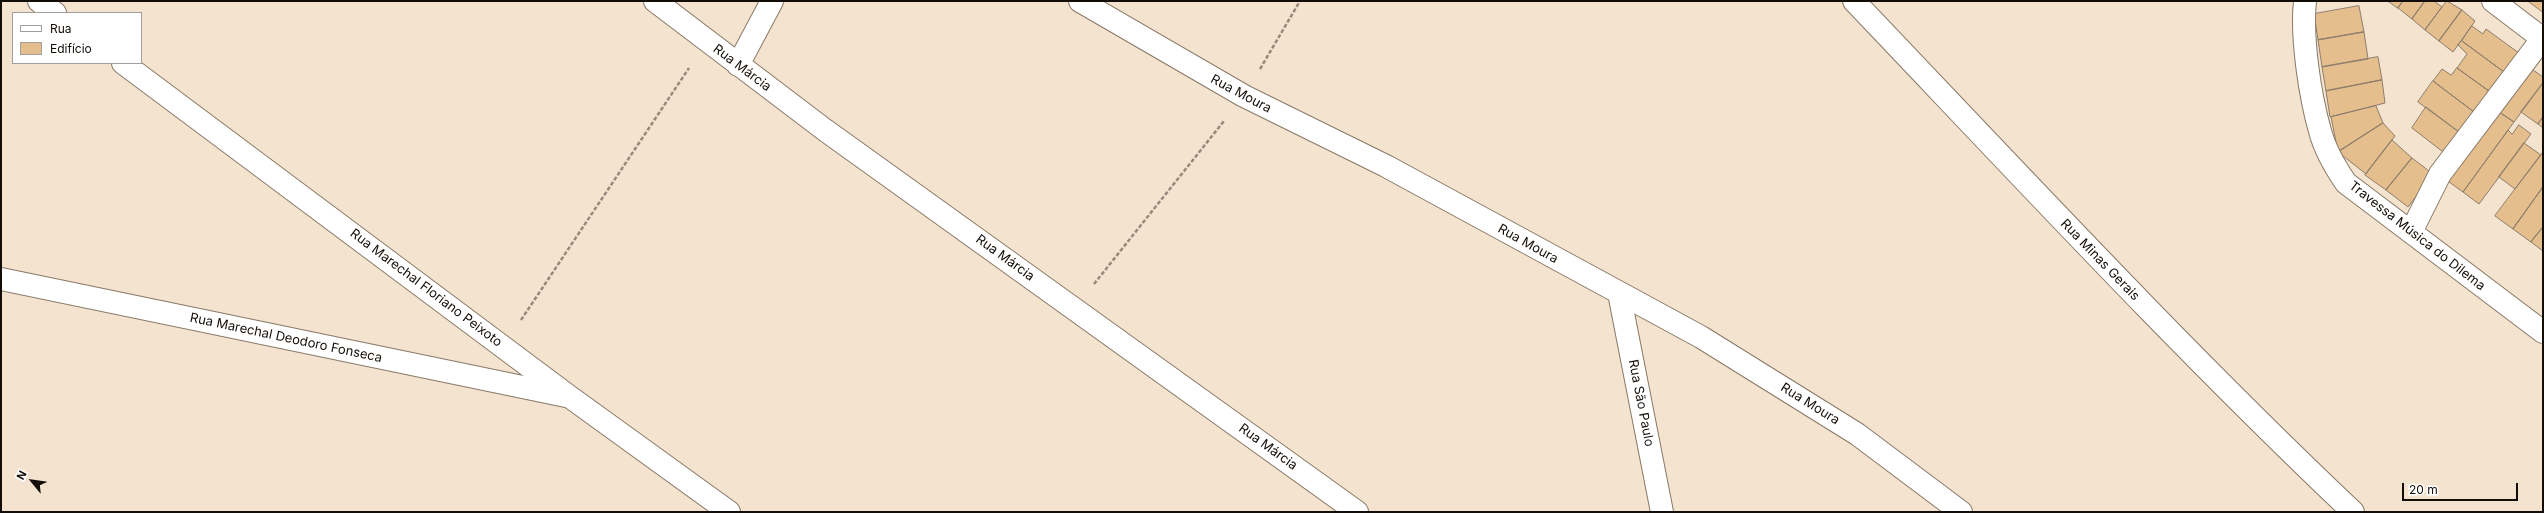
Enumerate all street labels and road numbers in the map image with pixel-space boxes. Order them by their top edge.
street label: Rua Márcia [710,41,774,95]
street label: Rua Moura [1208,72,1274,116]
street label: Travessa Música do Dilema [2346,178,2488,294]
street label: Rua Minas Gerais [2057,216,2143,304]
street label: Rua Moura [1495,221,1561,267]
street label: Rua Marechal Floriano Peixoto [347,226,505,350]
street label: Rua Márcia [973,232,1037,284]
street label: Rua Marechal Deodoro Fonseca [188,310,384,366]
street label: Rua São Paulo [1625,358,1657,448]
street label: Rua Moura [1778,380,1842,428]
street label: Rua Márcia [1236,421,1300,473]

